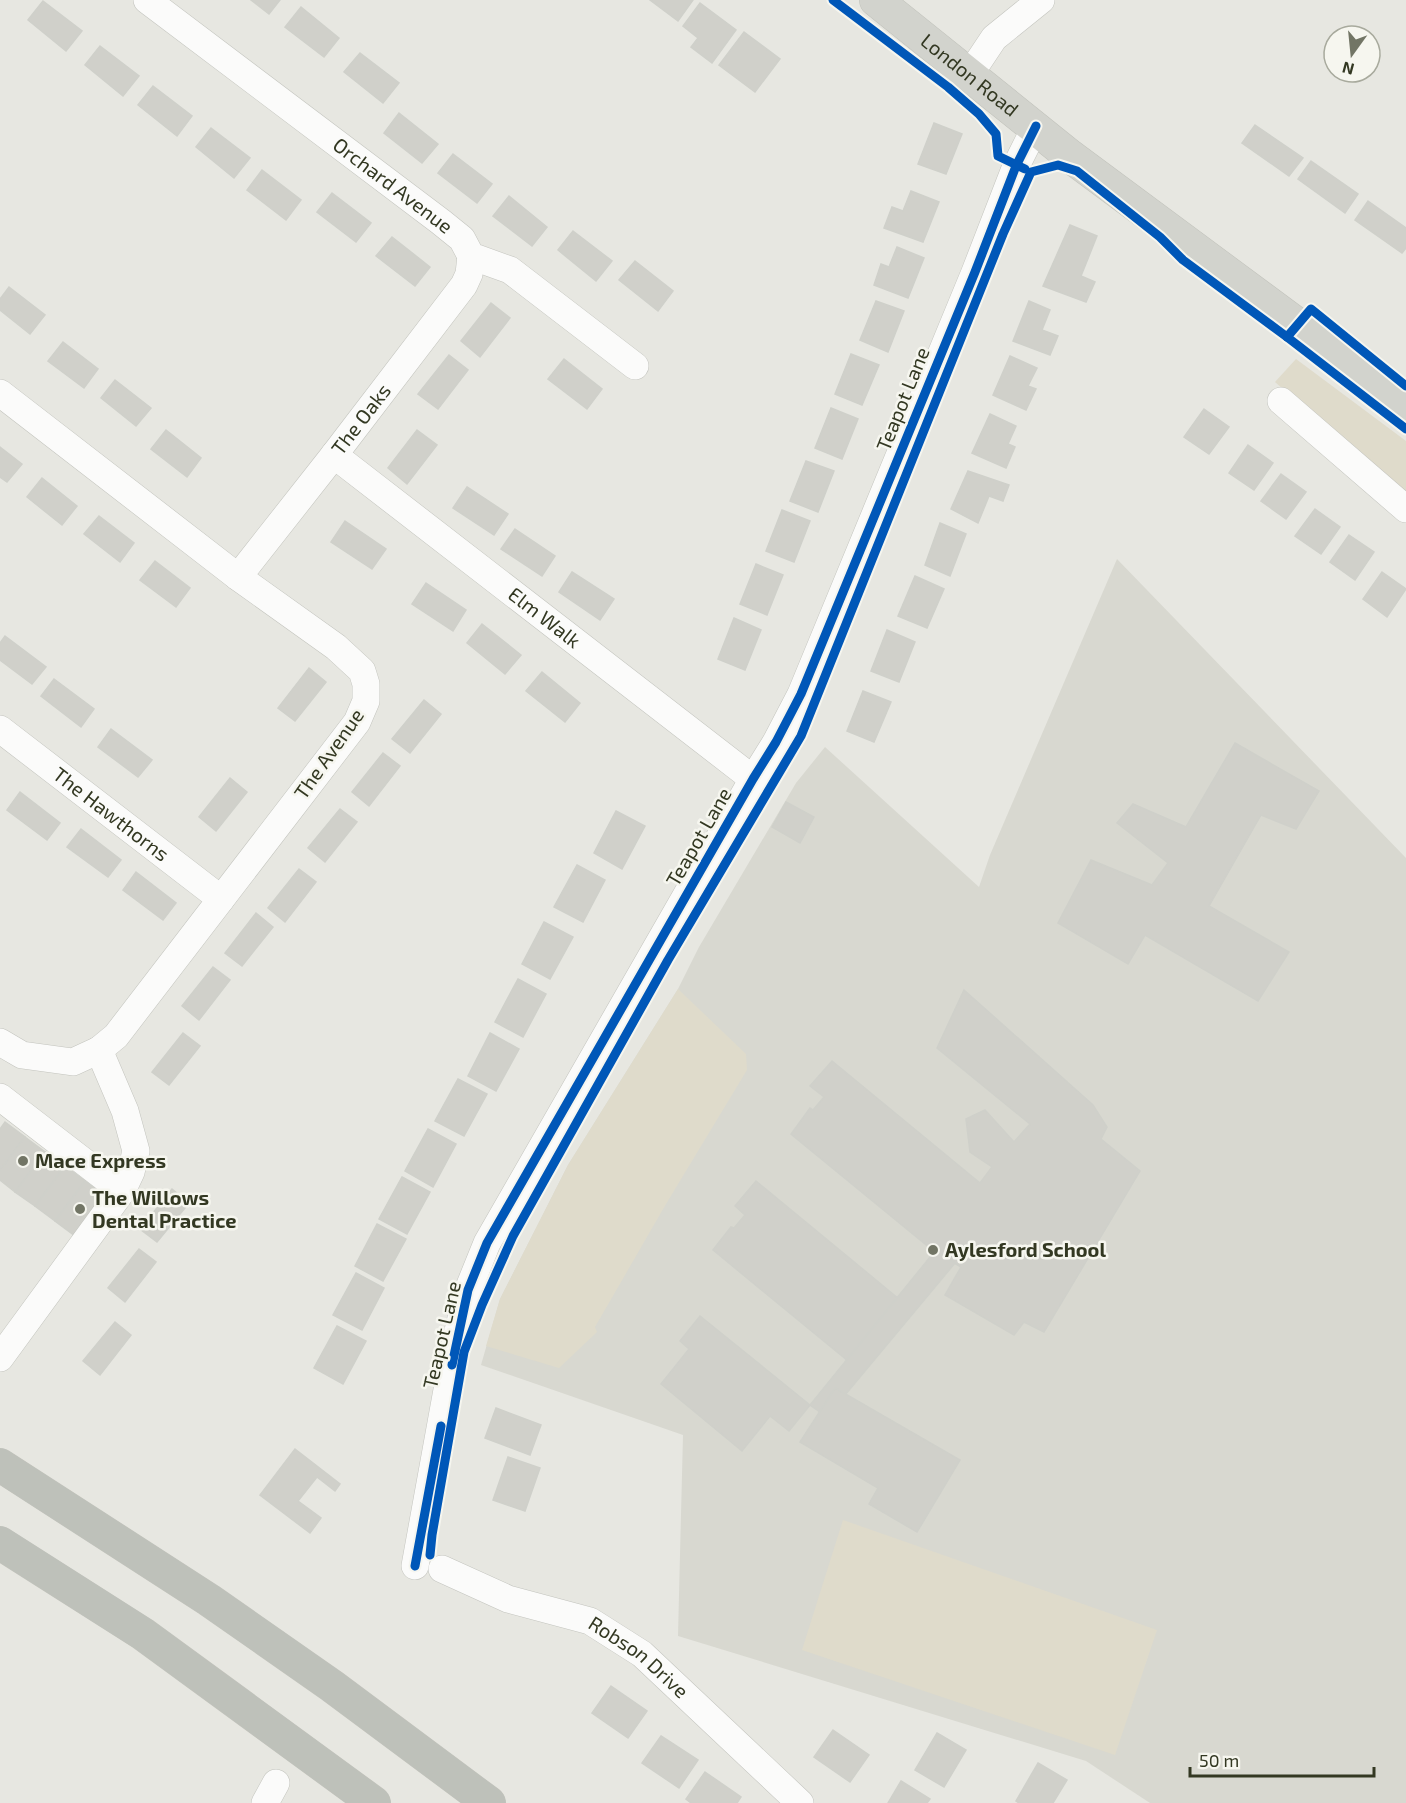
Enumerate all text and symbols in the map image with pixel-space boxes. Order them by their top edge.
north arrow [1322,24,1382,84]
street label: London Road [917,28,1024,121]
text: N [1340,58,1356,80]
street label: Orchard Avenue [329,132,458,238]
street label: Teapot Lane [870,343,934,454]
street label: The Oaks [326,379,395,459]
street label: Elm Walk [504,582,586,652]
street label: The Avenue [288,704,368,803]
street label: The Hawthorns [49,761,174,866]
street label: Teapot Lane [660,783,736,890]
place label: Mace Express [35,1148,166,1172]
marker: Mace Express [16,1154,30,1168]
place label: The Willows Dental Practice [92,1185,236,1232]
marker: The Willows Dental Practice [73,1202,87,1216]
place label: Aylesford School [945,1237,1106,1262]
marker: Aylesford School [926,1243,940,1257]
street label: Teapot Lane [417,1279,465,1391]
street label: Robson Drive [585,1610,694,1703]
scale bar [1190,1740,1374,1778]
text: 50 m [1199,1749,1239,1771]

